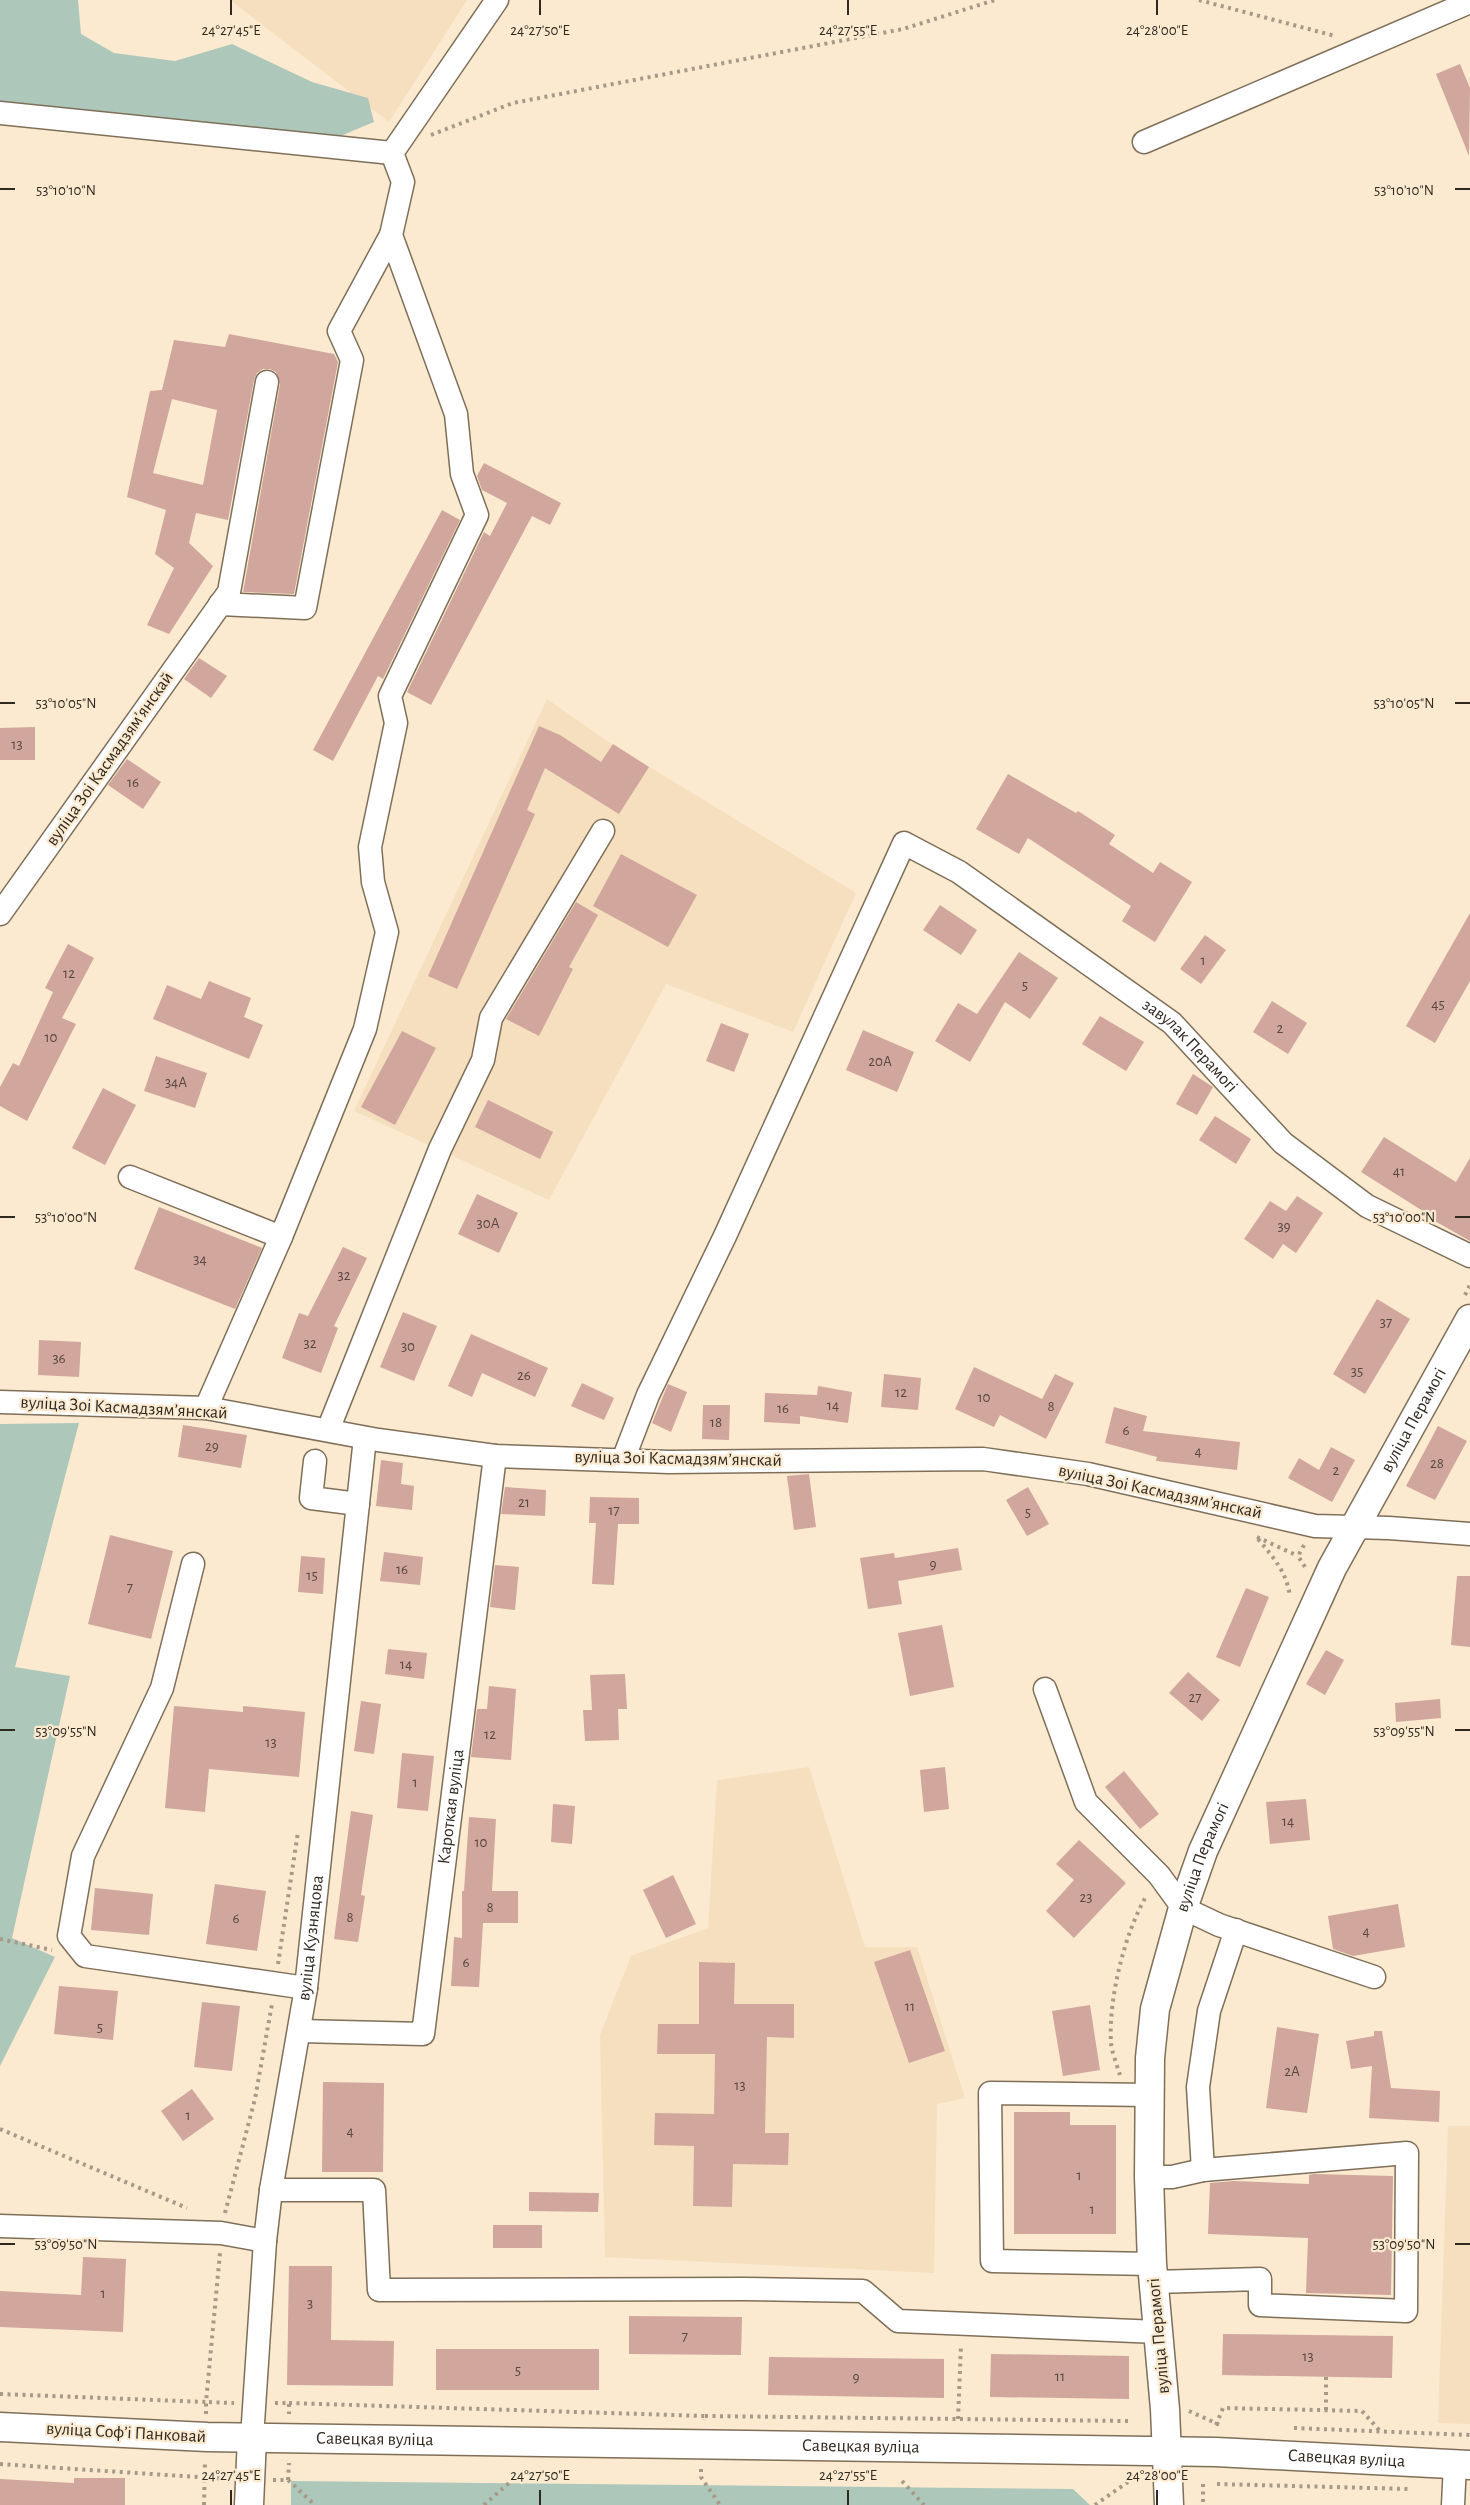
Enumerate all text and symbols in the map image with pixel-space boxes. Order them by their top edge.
text: 24°27'45"E [202,23,260,38]
text: 24°27'50"E [510,23,570,38]
text: 24°27'55"E [819,23,877,38]
text: 24°28'00"E [1126,23,1188,38]
text: 53°10'10"N [36,183,96,198]
text: 53°10'10"N [1374,183,1434,198]
street label: вуліца Зоі Касмадзямʼянскай [43,669,177,849]
text: 53°10'05"N [35,696,97,711]
text: 53°10'05"N [1373,696,1435,711]
house number: 13 [11,737,23,752]
house number: 16 [127,775,139,790]
house number: 1 [1200,953,1206,968]
house number: 12 [63,966,75,981]
house number: 5 [1022,978,1028,993]
street label: завулак Перамогі [1139,996,1241,1096]
house number: 45 [1431,997,1445,1012]
house number: 2 [1277,1021,1284,1036]
house number: 10 [44,1030,58,1045]
house number: 20А [868,1054,892,1069]
house number: 34А [165,1075,187,1090]
house number: 41 [1393,1164,1405,1179]
text: 53°10'00"N [35,1210,97,1225]
text: 53°10'00"N [1373,1210,1435,1225]
house number: 30А [477,1216,500,1231]
house number: 39 [1277,1219,1291,1234]
house number: 34 [193,1252,207,1267]
house number: 32 [337,1268,351,1283]
house number: 37 [1380,1315,1392,1330]
house number: 32 [303,1336,317,1351]
house number: 30 [401,1339,415,1354]
house number: 36 [52,1351,66,1366]
house number: 35 [1351,1364,1363,1379]
street label: вуліца Перамогі [1378,1365,1450,1476]
house number: 26 [517,1368,531,1383]
house number: 12 [895,1385,907,1400]
house number: 10 [977,1390,991,1405]
street label: вуліца Зоі Касмадзямʼянскай [20,1394,228,1422]
house number: 14 [827,1398,839,1413]
house number: 8 [1047,1399,1055,1414]
house number: 16 [777,1401,789,1416]
house number: 18 [710,1415,722,1430]
house number: 6 [1122,1423,1130,1438]
house number: 29 [205,1439,219,1454]
house number: 4 [1194,1444,1202,1459]
street label: вуліца Зоі Касмадзямʼянскай [574,1448,782,1470]
house number: 28 [1430,1456,1444,1471]
street label: вуліца Зоі Касмадзямʼянскай [1057,1462,1263,1522]
house number: 2 [1333,1463,1340,1478]
house number: 21 [518,1495,530,1510]
house number: 17 [608,1503,620,1518]
house number: 5 [1025,1505,1031,1520]
house number: 9 [929,1557,937,1572]
house number: 16 [396,1562,408,1577]
house number: 15 [306,1568,318,1583]
house number: 7 [127,1580,133,1595]
house number: 14 [400,1657,412,1672]
house number: 27 [1188,1690,1202,1705]
text: 53°09'55"N [35,1724,97,1739]
text: 53°09'55"N [1373,1724,1435,1739]
house number: 12 [484,1727,496,1742]
house number: 13 [265,1735,277,1750]
street label: Кароткая вуліца [435,1748,467,1866]
house number: 1 [412,1775,418,1790]
street label: вуліца Перамогі [1173,1800,1233,1915]
house number: 14 [1282,1814,1294,1829]
house number: 10 [474,1835,488,1850]
street label: вуліца Кузняцова [295,1874,327,2002]
house number: 23 [1079,1890,1093,1905]
house number: 8 [486,1900,494,1915]
house number: 8 [346,1910,354,1925]
house number: 6 [232,1911,240,1926]
house number: 4 [1362,1924,1370,1939]
house number: 6 [462,1955,470,1970]
house number: 11 [905,1999,915,2014]
house number: 5 [97,2020,103,2035]
house number: 2А [1284,2064,1300,2079]
house number: 13 [734,2078,746,2093]
house number: 1 [185,2108,191,2123]
house number: 4 [346,2124,354,2139]
house number: 1 [1076,2168,1082,2183]
house number: 1 [1089,2202,1095,2217]
text: 53°09'50"N [35,2237,97,2252]
text: 53°09'50"N [1373,2237,1435,2252]
street label: вуліца Перамогі [1145,2277,1173,2395]
house number: 1 [100,2286,106,2301]
house number: 3 [307,2296,313,2311]
house number: 7 [682,2329,688,2344]
house number: 13 [1302,2349,1314,2364]
house number: 5 [515,2363,521,2378]
house number: 11 [1055,2369,1065,2384]
house number: 9 [852,2370,860,2385]
street label: вуліца Софʼі Панковай [46,2420,206,2446]
street label: Савецкая вуліца [316,2430,434,2449]
street label: Савецкая вуліца [802,2437,920,2457]
street label: Савецкая вуліца [1287,2447,1406,2471]
text: 24°27'45"E [202,2468,260,2483]
text: 24°27'50"E [510,2468,570,2483]
text: 24°27'55"E [819,2468,877,2483]
text: 24°28'00"E [1126,2468,1188,2483]

